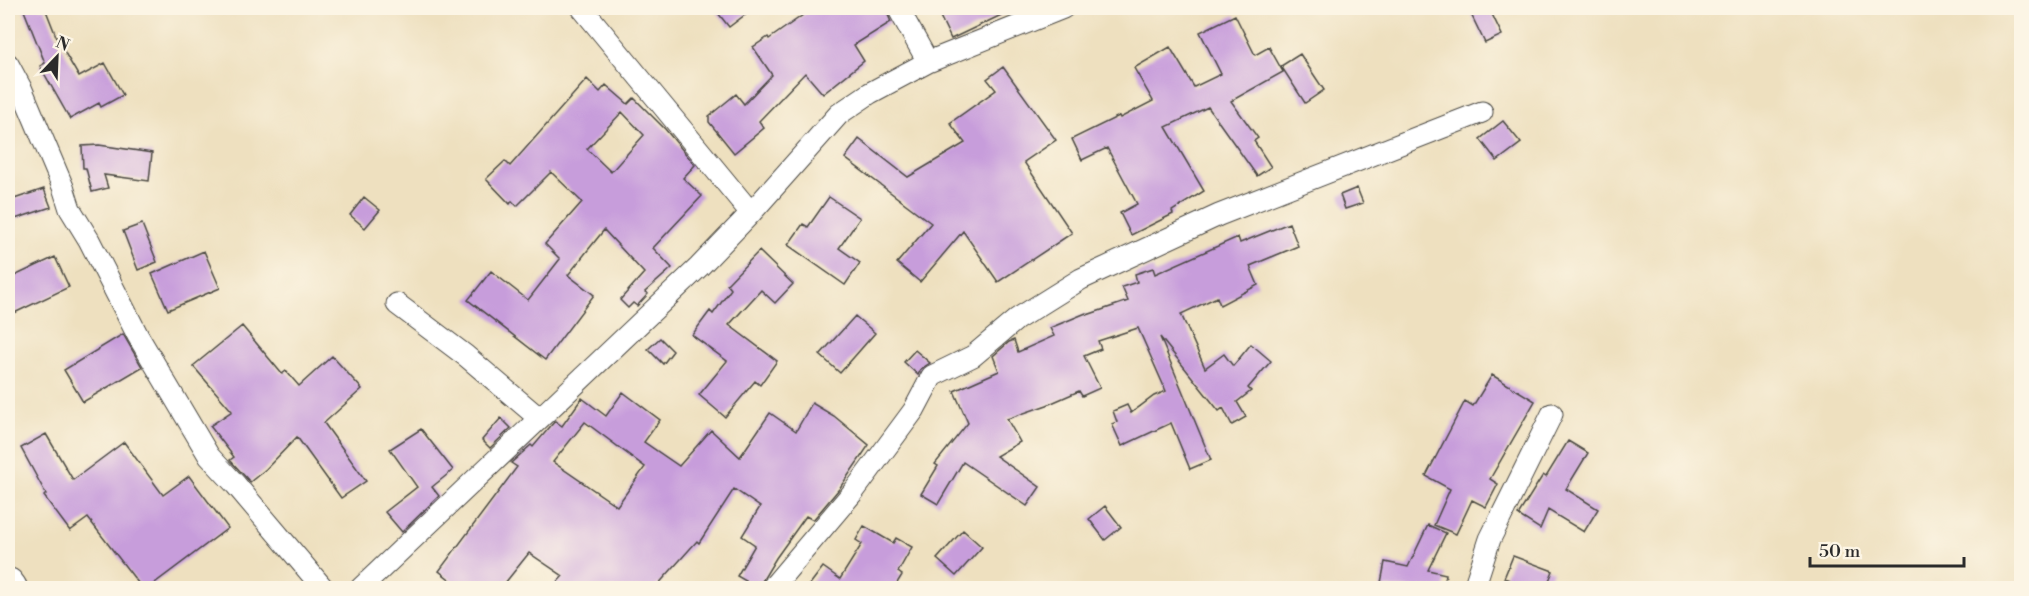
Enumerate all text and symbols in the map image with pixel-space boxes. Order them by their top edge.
north arrow [27,27,87,87]
text: N [53,32,73,56]
scale bar [1810,530,1964,568]
text: 50 m [1819,540,1861,563]

